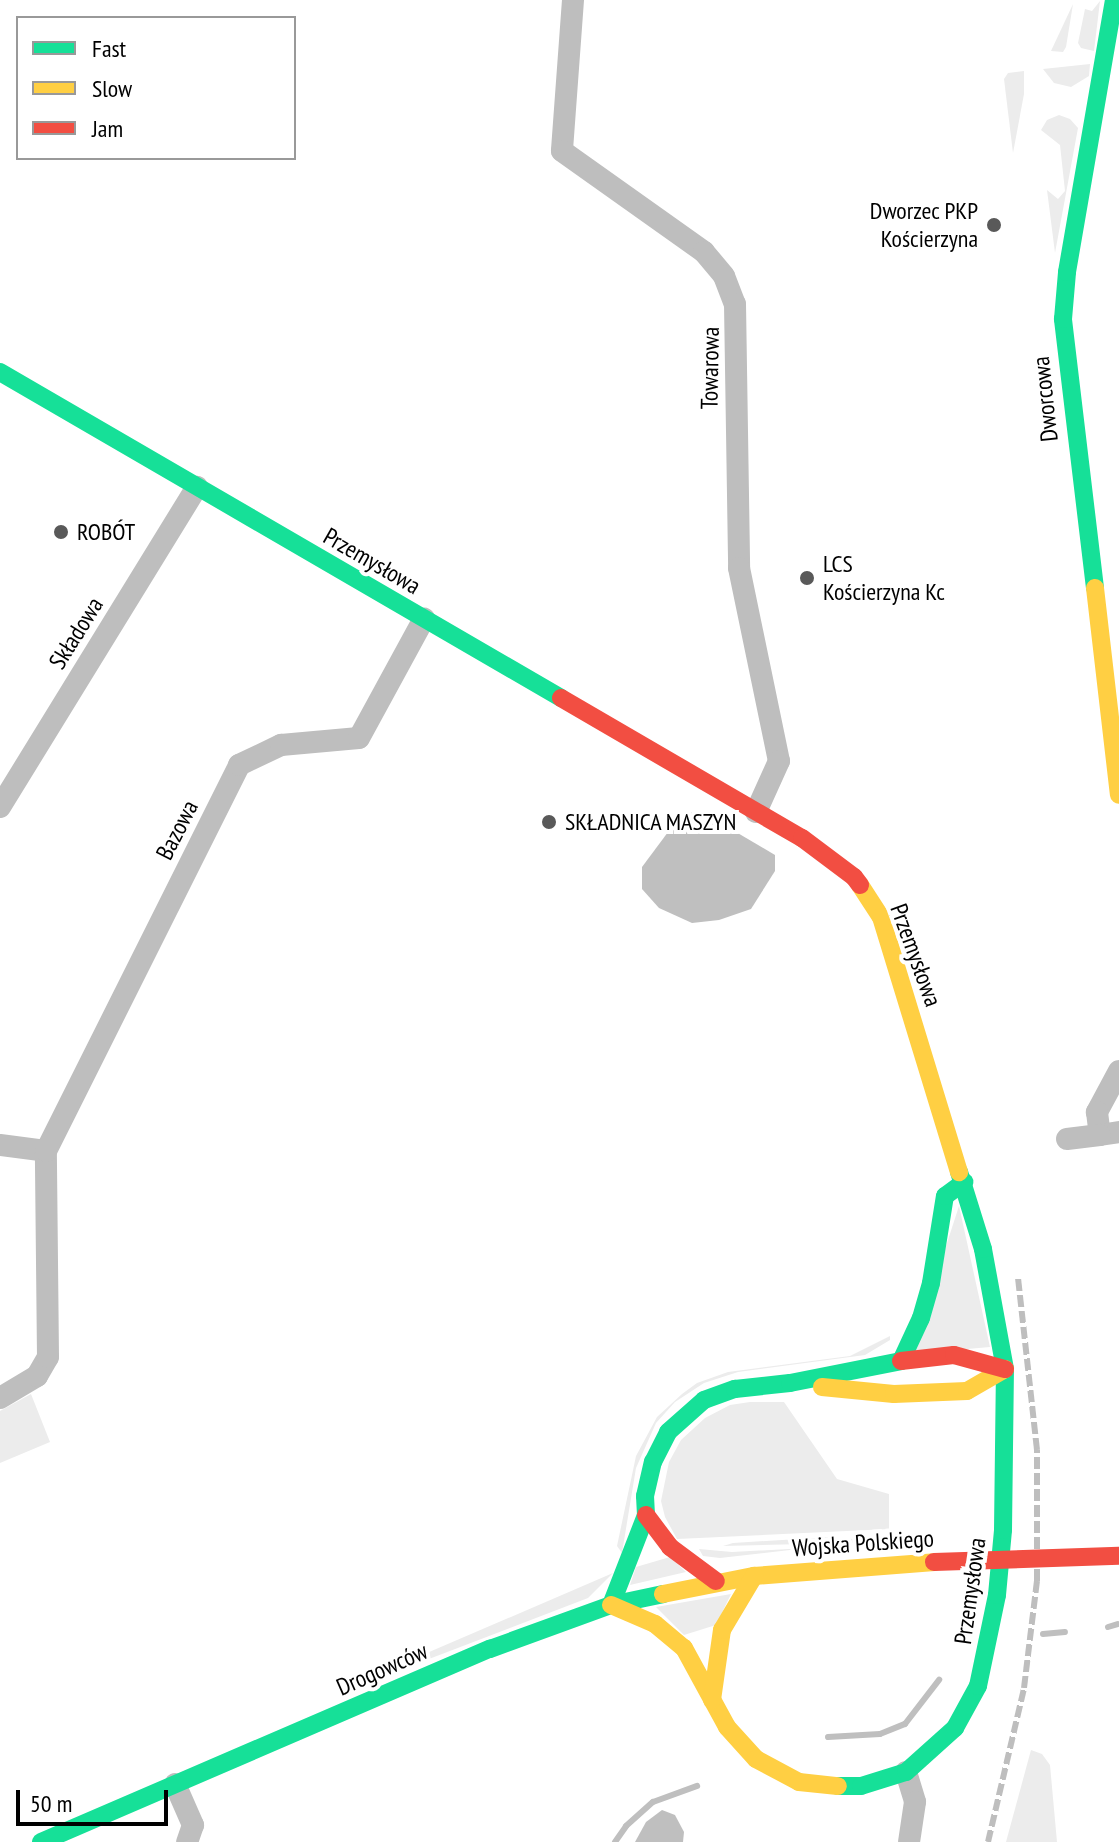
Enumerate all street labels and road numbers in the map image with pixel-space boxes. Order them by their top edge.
street label: Towarowa [695,326,725,410]
street label: Dworcowa [1026,355,1064,443]
street label: Przemysłowa [318,522,426,600]
street label: Składowa [43,592,109,674]
street label: Bazowa [150,795,204,865]
street label: Przemysłowa [884,900,948,1010]
street label: Wojska Polskiego [791,1524,935,1562]
street label: Przemysłowa [948,1536,992,1646]
street label: Drogowców [332,1636,432,1702]

